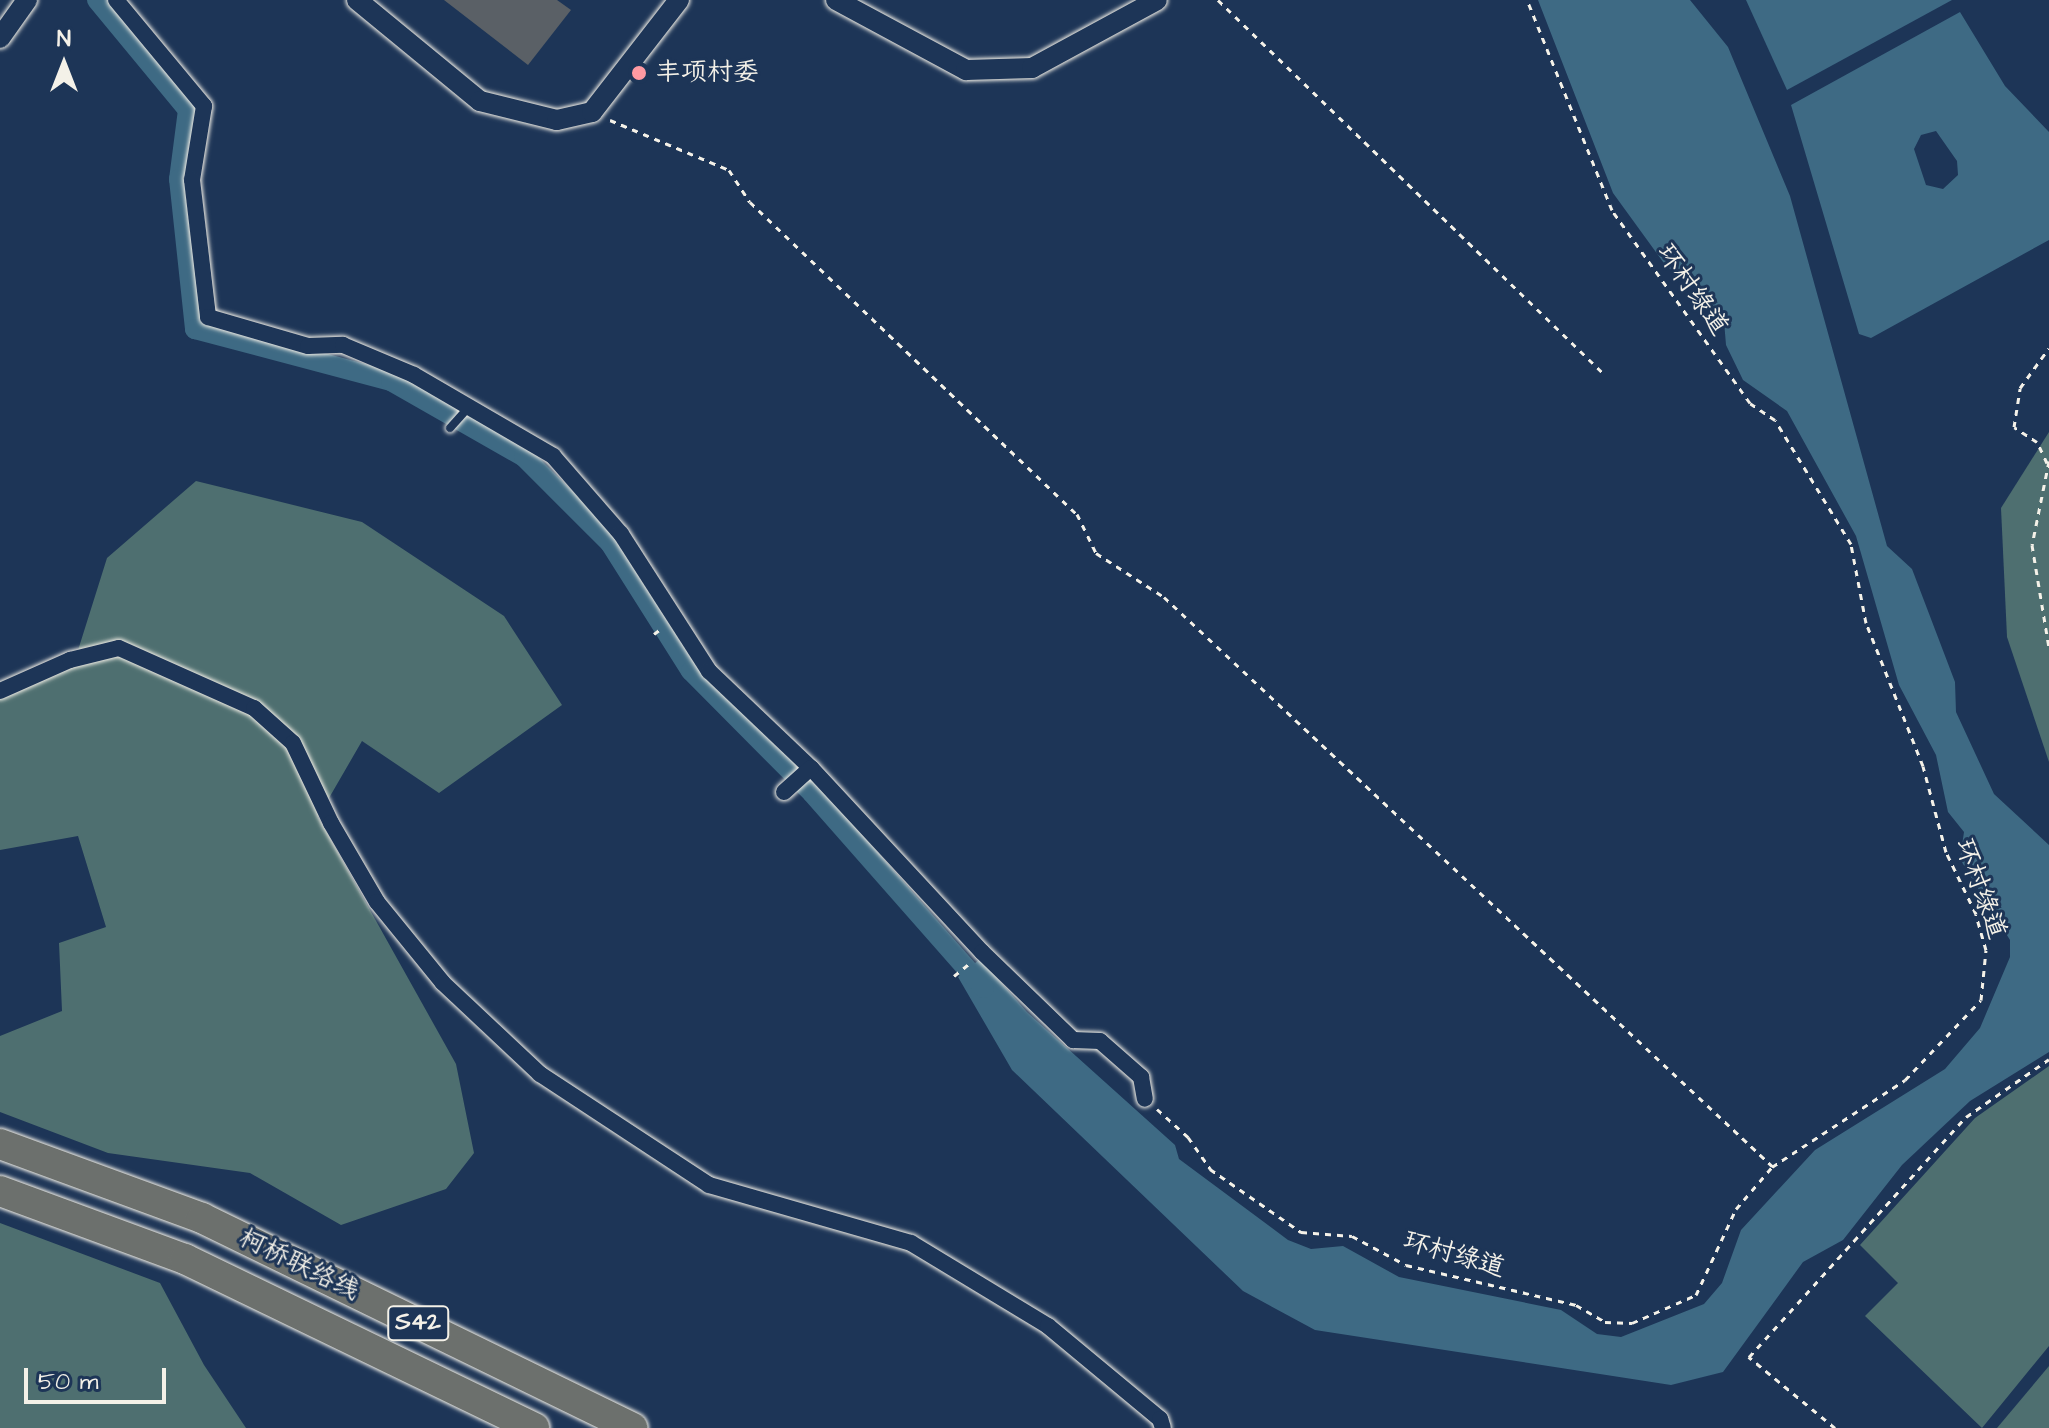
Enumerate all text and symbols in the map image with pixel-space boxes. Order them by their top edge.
north arrow [24,24,104,104]
text: N [57,24,71,55]
place label: 丰项村委 [655,57,759,89]
marker: 丰项村委 [630,64,648,82]
street label: 环村绿道 [1649,238,1735,342]
street label: 环村绿道 [1948,835,2012,943]
street label: 柯桥联络线 [234,1222,364,1308]
street label: 环村绿道 [1400,1226,1508,1284]
road number: S42 [386,1303,450,1343]
scale bar [28,1352,170,1402]
text: 50 m [38,1365,98,1399]

